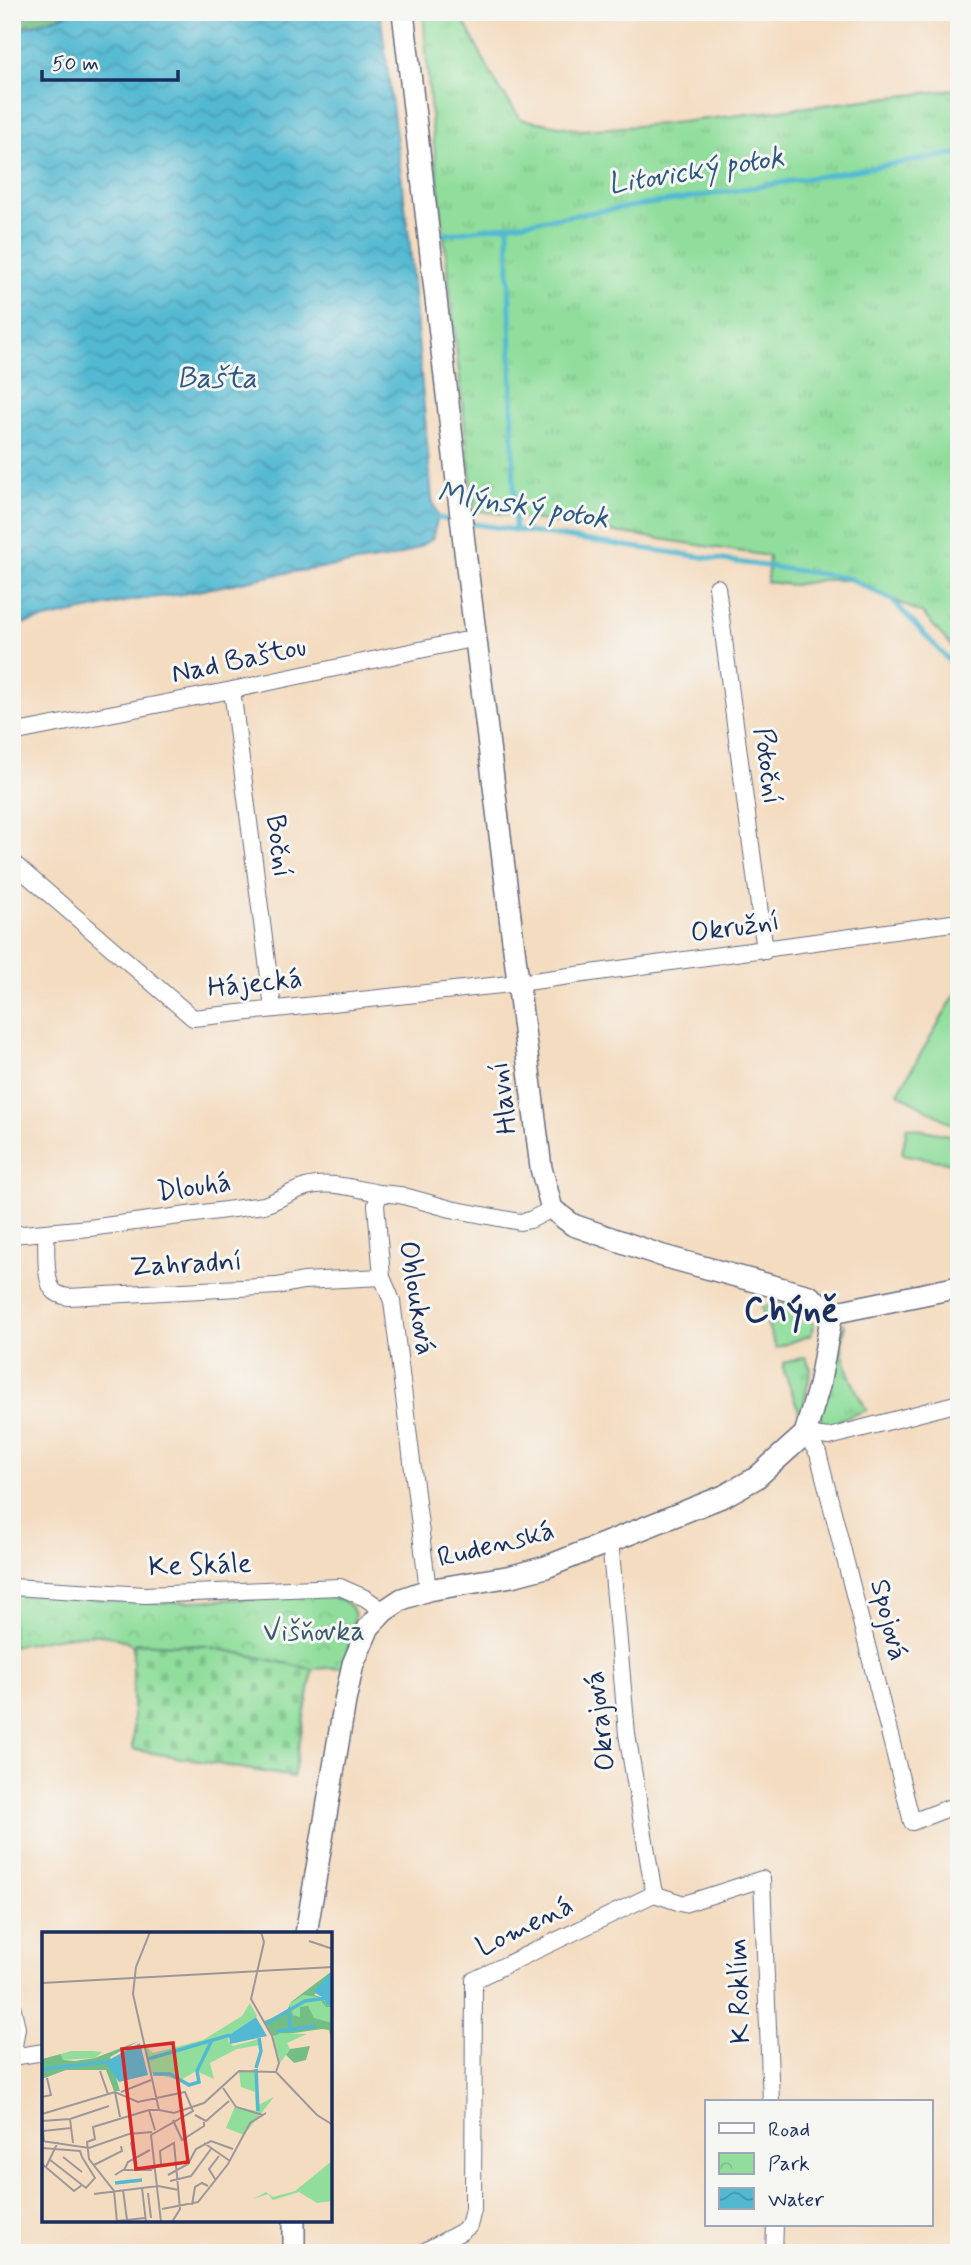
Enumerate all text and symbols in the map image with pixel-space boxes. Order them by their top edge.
scale bar [42,38,178,82]
text: 50 m [52,50,99,78]
water label: Litovický potok [605,138,787,204]
water label: Bašta [177,359,257,398]
water label: Mlýnský potok [434,473,612,539]
street label: Nad Baštou [168,629,310,693]
street label: Potoční [744,726,790,806]
street label: Boční [256,813,300,879]
street label: Okružní [688,903,782,953]
street label: Hájecká [206,961,304,1007]
street label: Hlavní [481,1059,527,1137]
street label: Dlouhá [155,1165,233,1211]
street label: Oblouková [389,1238,443,1358]
street label: Zahradní [129,1244,243,1286]
district label: Chýně [744,1288,838,1334]
street label: Rudenská [434,1513,558,1577]
street label: Ke Skále [148,1546,252,1586]
street label: Spojová [860,1575,916,1665]
park label: Višňovka [263,1614,365,1651]
street label: Okrajová [577,1669,625,1773]
street label: Lomená [470,1888,580,1966]
inset map [42,1932,332,2223]
street label: K Roklím [720,1937,760,2045]
legend [705,2100,932,2226]
text: Road [768,2116,810,2144]
text: Park [768,2150,810,2178]
text: Water [768,2186,824,2214]

